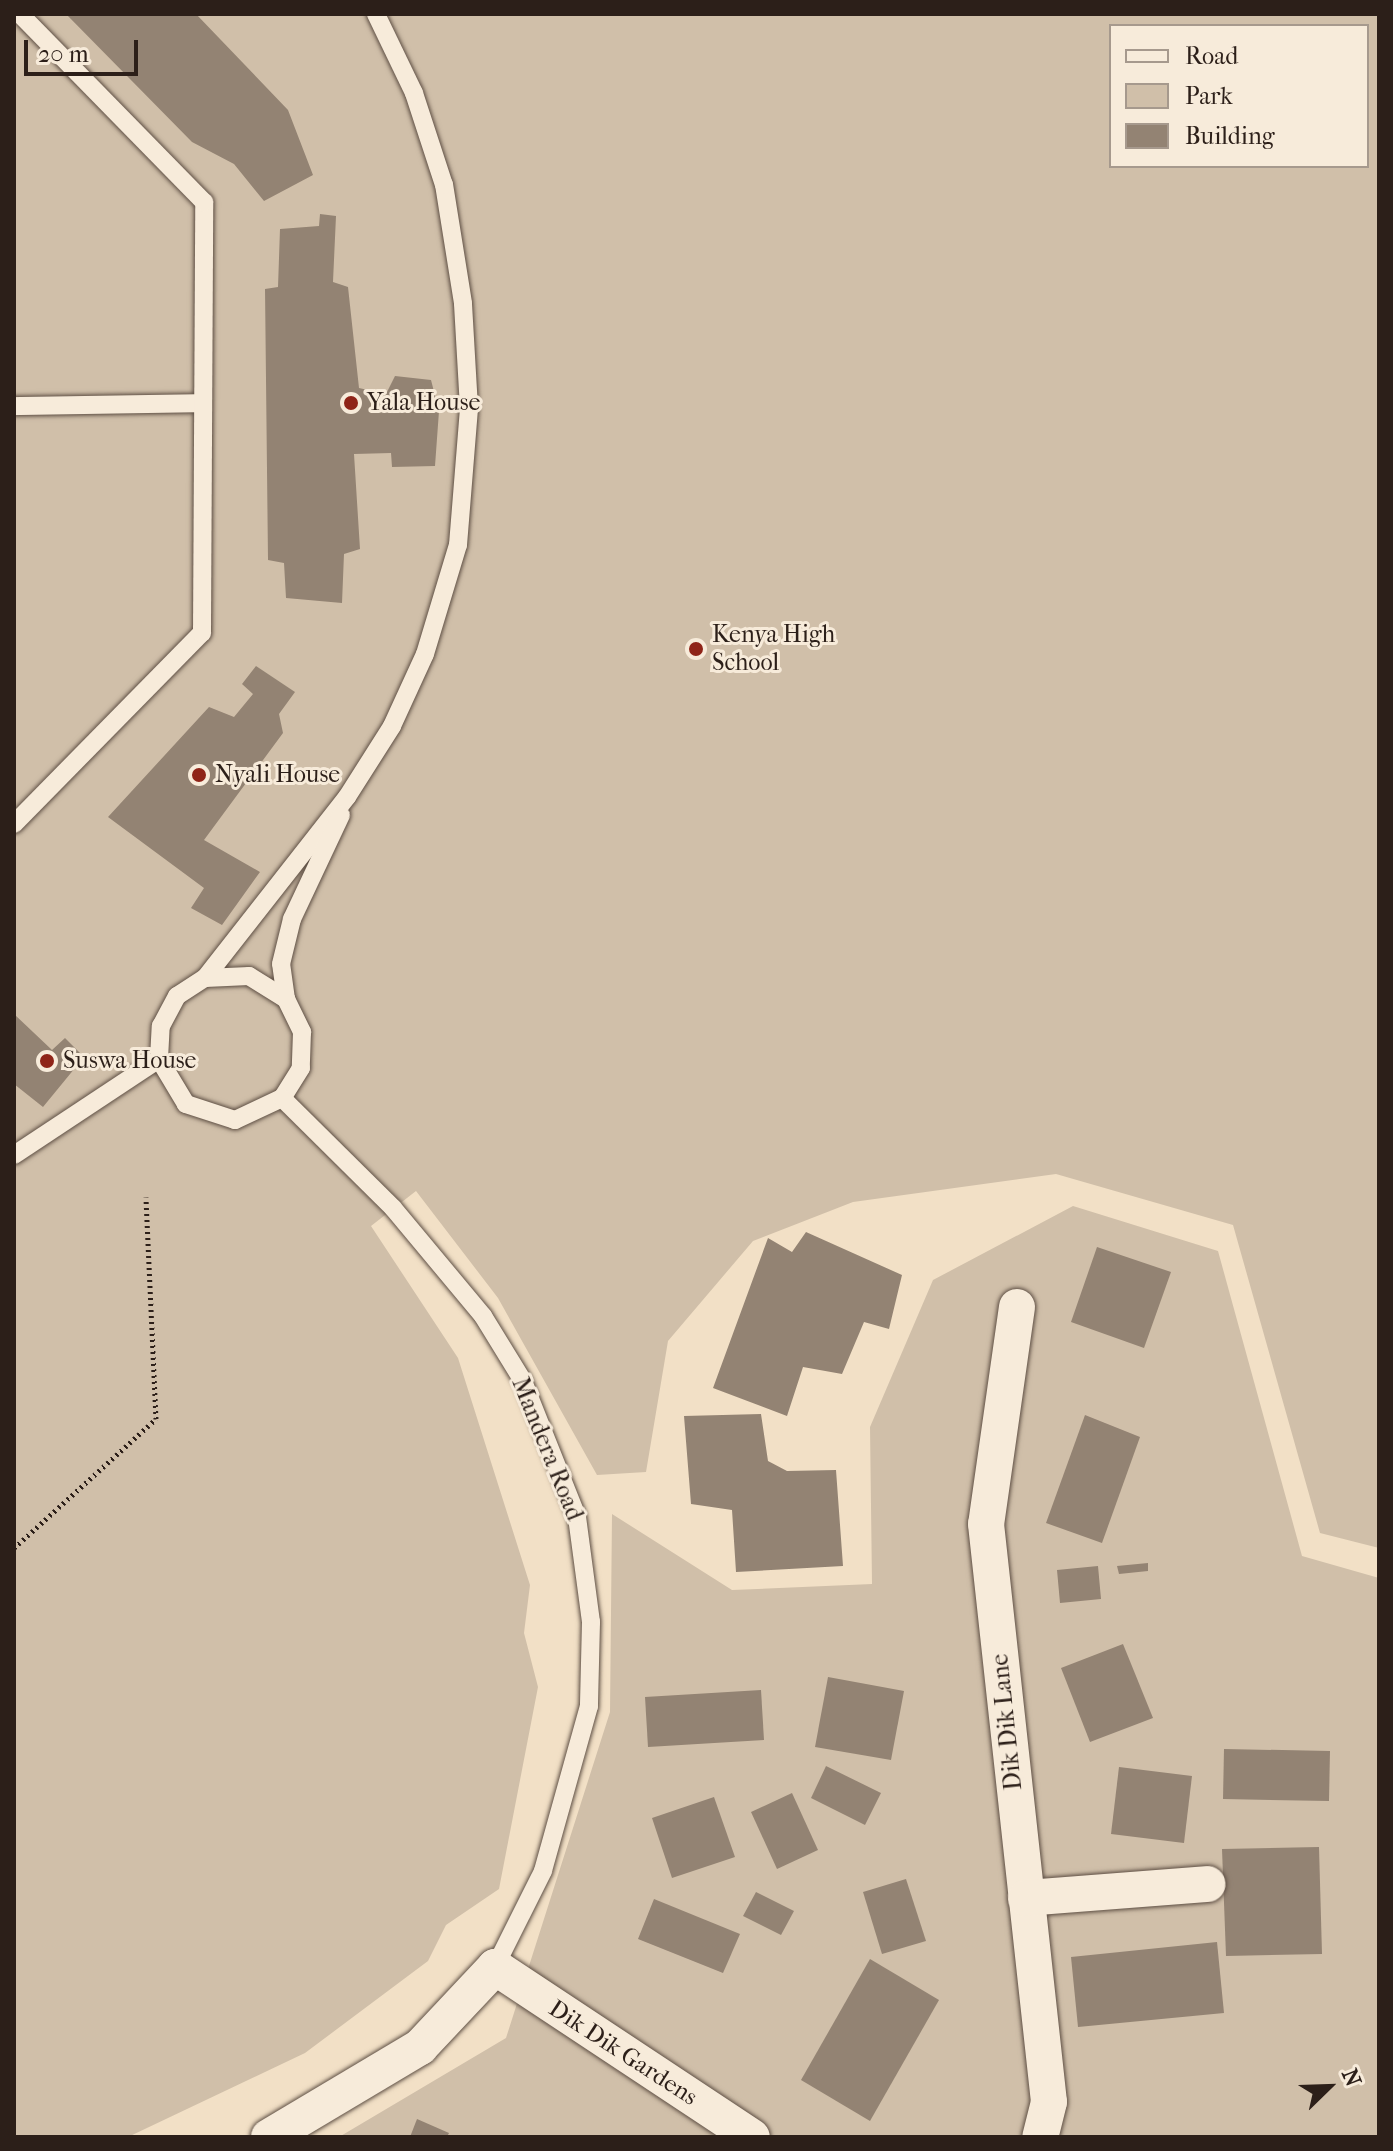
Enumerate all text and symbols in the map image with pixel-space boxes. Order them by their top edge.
scale bar [28,24,142,74]
legend [1109,24,1369,168]
text: 20 m [38,40,89,68]
text: Road [1185,42,1238,70]
text: Park [1185,82,1233,110]
text: Building [1185,122,1275,150]
place label: Yala House [367,389,480,417]
marker: Yala House [342,394,360,412]
place label: Kenya High School [712,621,835,677]
marker: Kenya High School [687,640,705,658]
place label: Nyali House [215,761,340,789]
marker: Nyali House [190,766,208,784]
place label: Suswa House [63,1047,196,1075]
marker: Suswa House [38,1052,56,1070]
street label: Mandera Road [505,1373,589,1525]
street label: Dik Dik Lane [986,1652,1028,1792]
street label: Dik Dik Gardens [543,1994,703,2112]
north arrow [1289,2047,1369,2127]
text: N [1336,2065,1366,2090]

